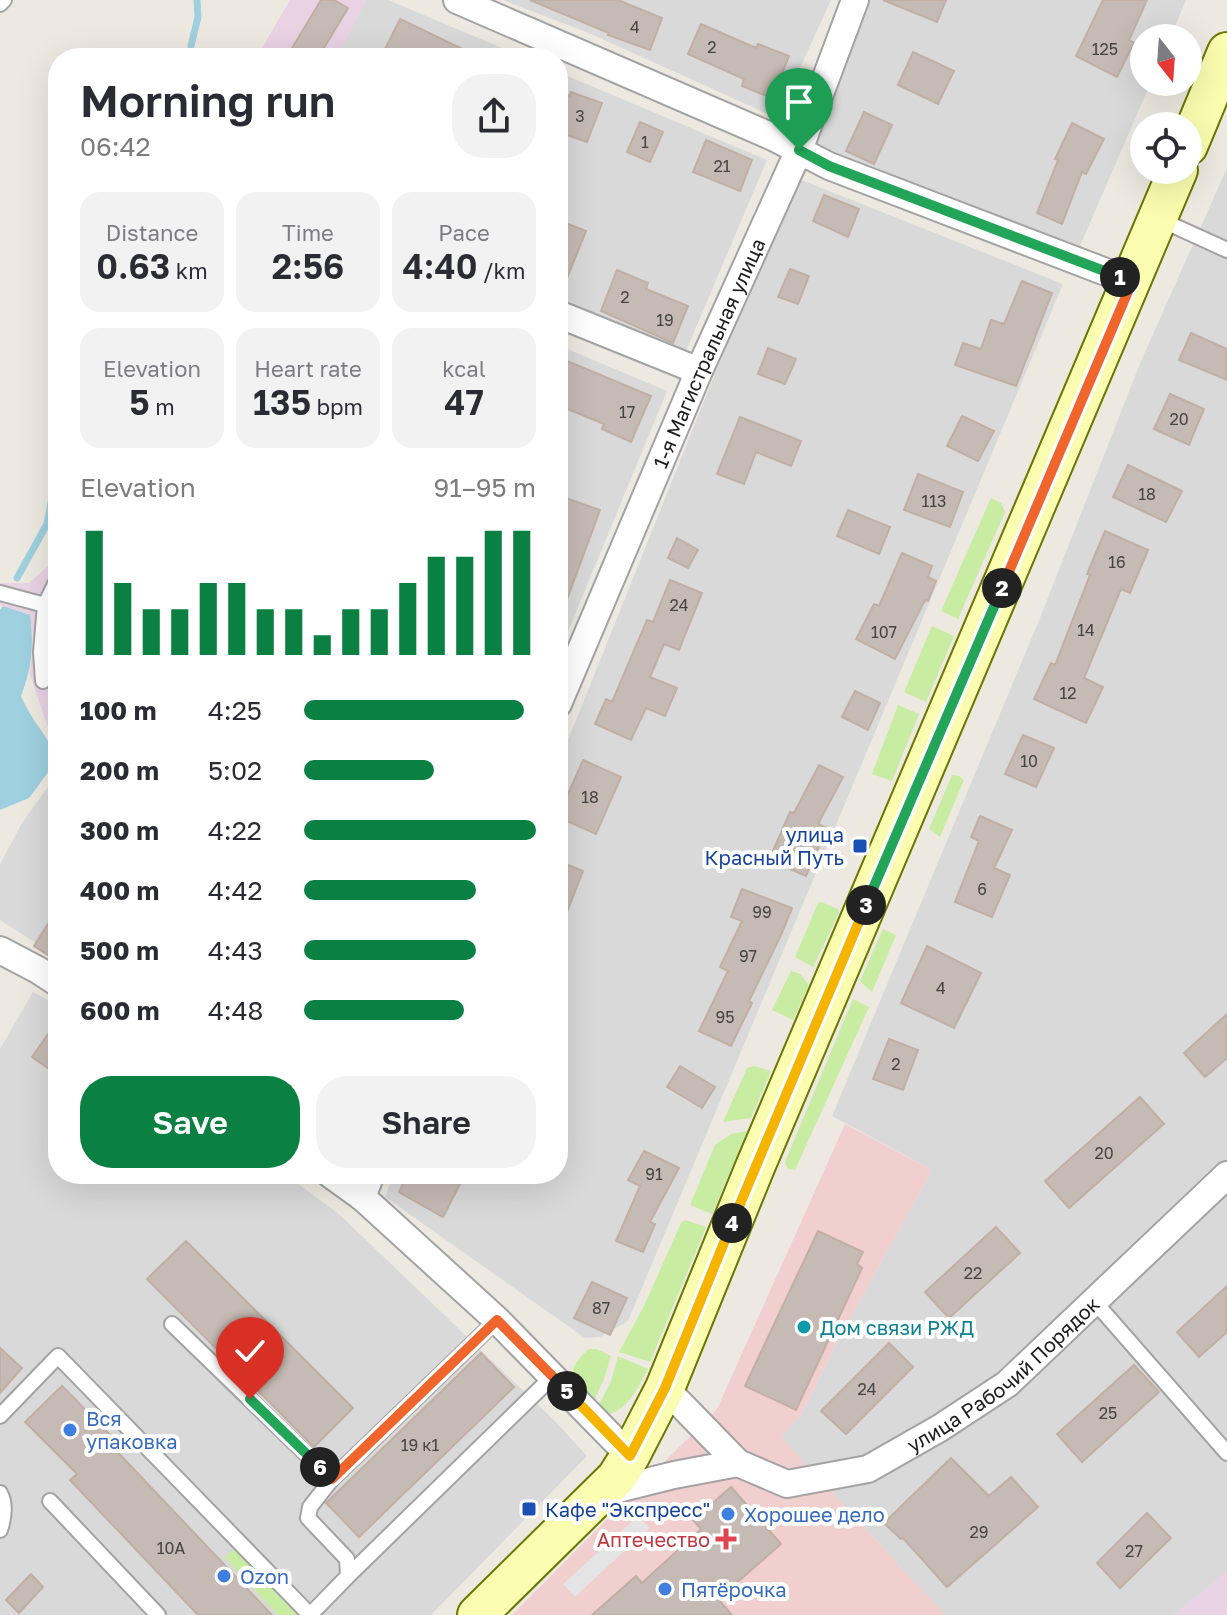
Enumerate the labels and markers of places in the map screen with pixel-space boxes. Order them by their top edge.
pin [765,68,833,150]
pin: 1 [1100,257,1140,297]
pin: 2 [982,568,1022,608]
place label: улица Красный Путь [705,822,844,869]
marker: улица Красный Путь [851,837,869,855]
pin: 3 [846,885,886,925]
pin: 4 [712,1203,752,1243]
place label: Дом связи РЖД [820,1315,974,1339]
pin [216,1317,284,1399]
marker: Дом связи РЖД [795,1318,813,1336]
pin: 5 [547,1371,587,1411]
place label: Вся упаковка [86,1406,178,1453]
marker: Вся упаковка [61,1421,79,1439]
pin: 6 [300,1447,340,1487]
place label: Кафе "Экспресс" [545,1497,710,1521]
marker: Кафе "Экспресс" [520,1500,538,1518]
place label: Хорошее дело [744,1502,885,1526]
marker: Хорошее дело [719,1505,737,1523]
place label: Аптечество [597,1527,710,1551]
marker: Аптечество [717,1530,735,1548]
place label: Ozon [240,1564,289,1588]
marker: Ozon [215,1567,233,1585]
place label: Пятёрочка [681,1577,787,1601]
marker: Пятёрочка [656,1580,674,1598]

